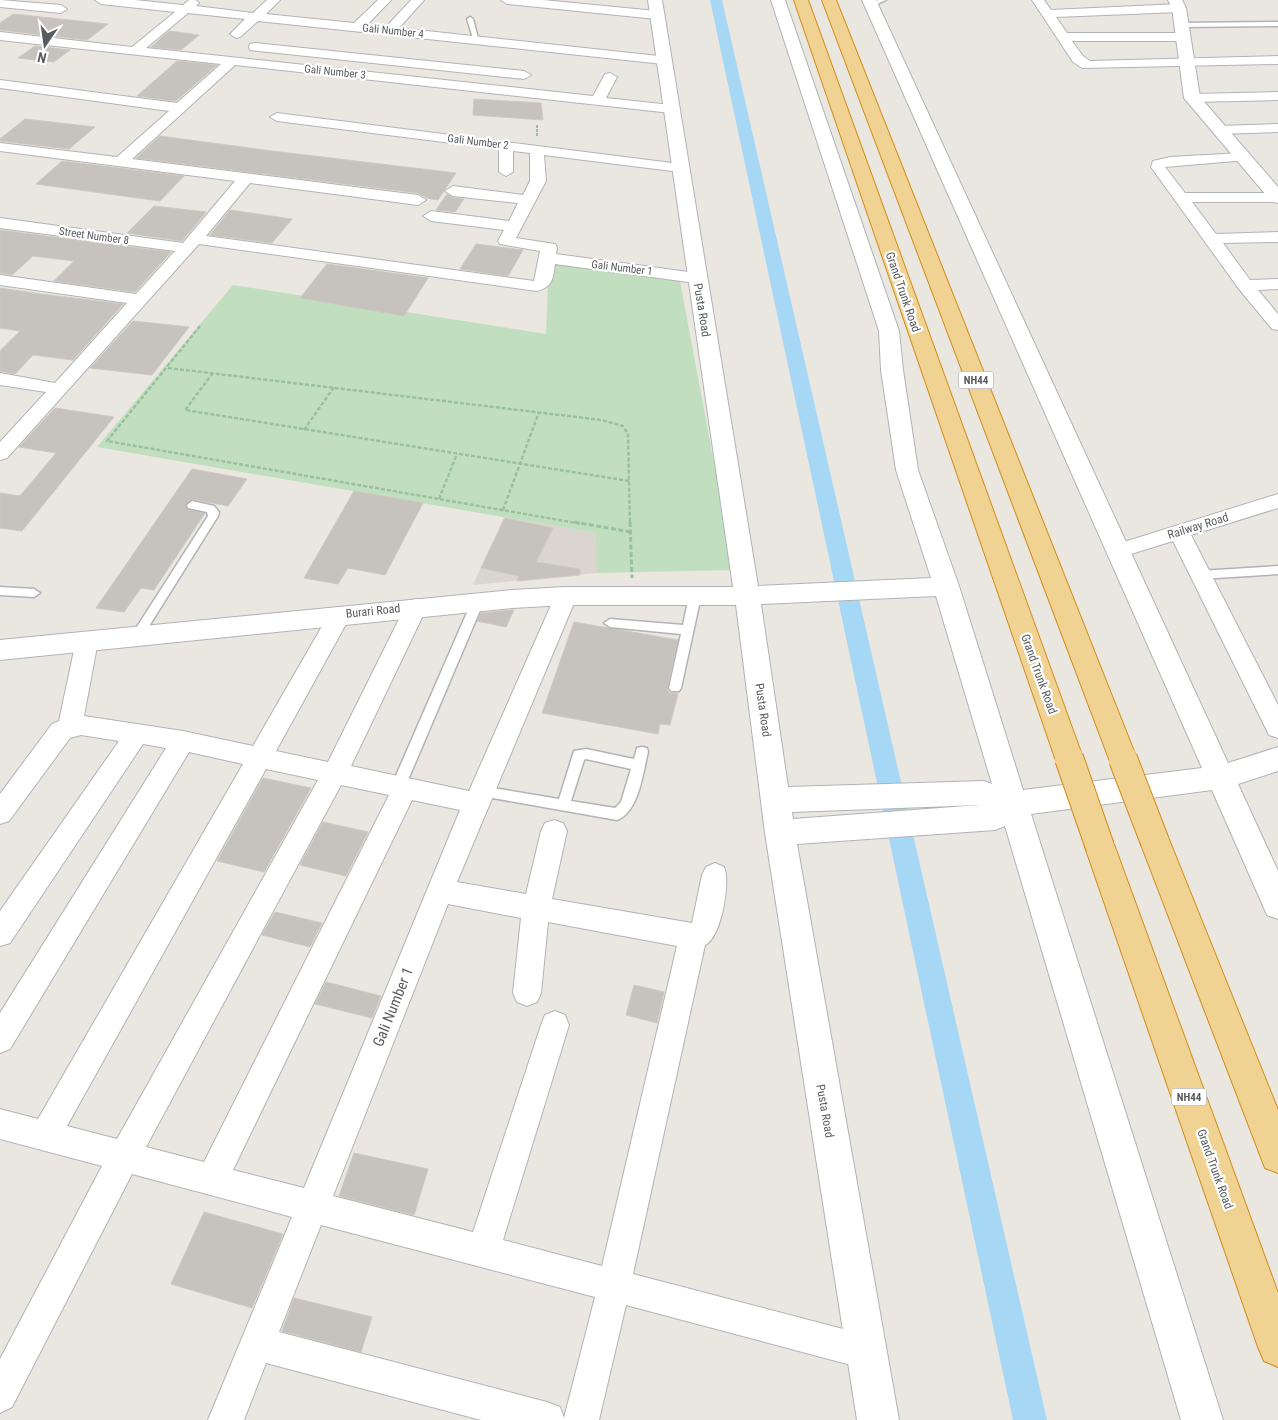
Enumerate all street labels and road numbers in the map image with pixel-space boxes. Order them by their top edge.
street label: Gali Number 4 [362,21,425,41]
street label: Gali Number 3 [304,62,366,82]
street label: Gali Number 2 [447,132,509,152]
street label: Street Number 8 [58,225,130,247]
street label: Grand Trunk Road [883,250,923,334]
street label: Gali Number 1 [591,258,653,278]
street label: Pusta Road [691,282,713,338]
road number: NH44 [958,372,994,388]
street label: Railway Road [1166,510,1230,542]
street label: Burari Road [345,601,401,621]
street label: Grand Trunk Road [1018,632,1060,716]
street label: Pusta Road [752,682,774,738]
street label: Gali Number 1 [369,965,417,1049]
street label: Pusta Road [813,1083,837,1139]
road number: NH44 [1172,1088,1206,1106]
street label: Grand Trunk Road [1194,1127,1236,1211]

